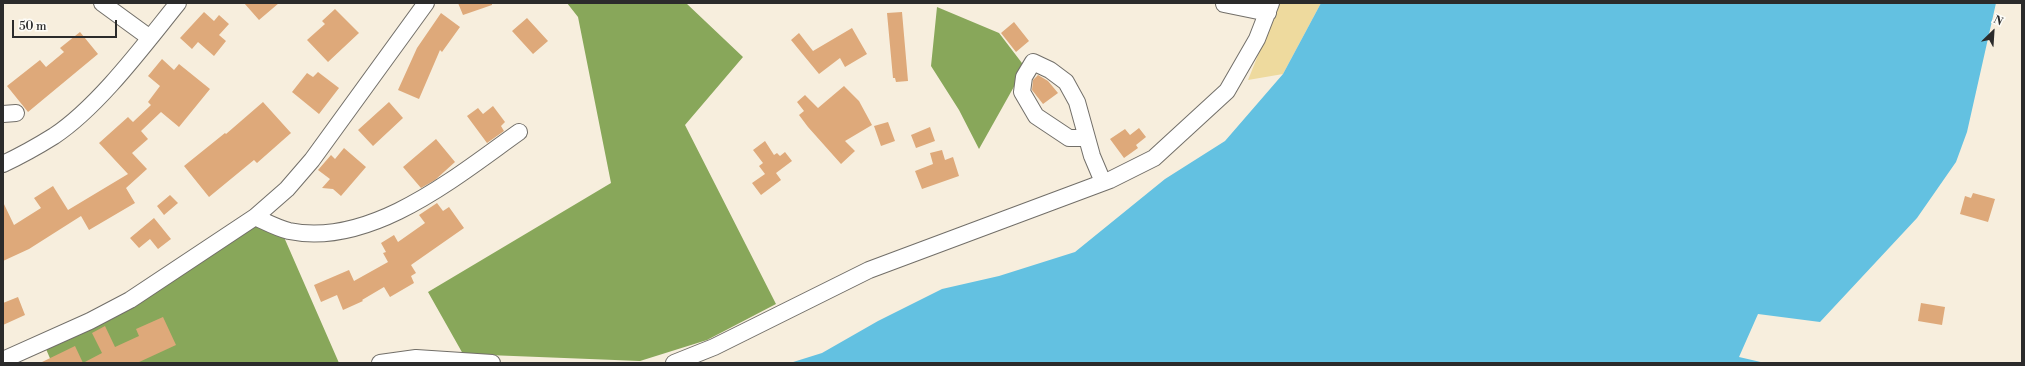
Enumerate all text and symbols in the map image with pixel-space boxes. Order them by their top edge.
scale bar [14,12,119,38]
north arrow [1973,12,2013,52]
text: N [1991,13,2005,29]
text: 50 m [19,19,47,34]

